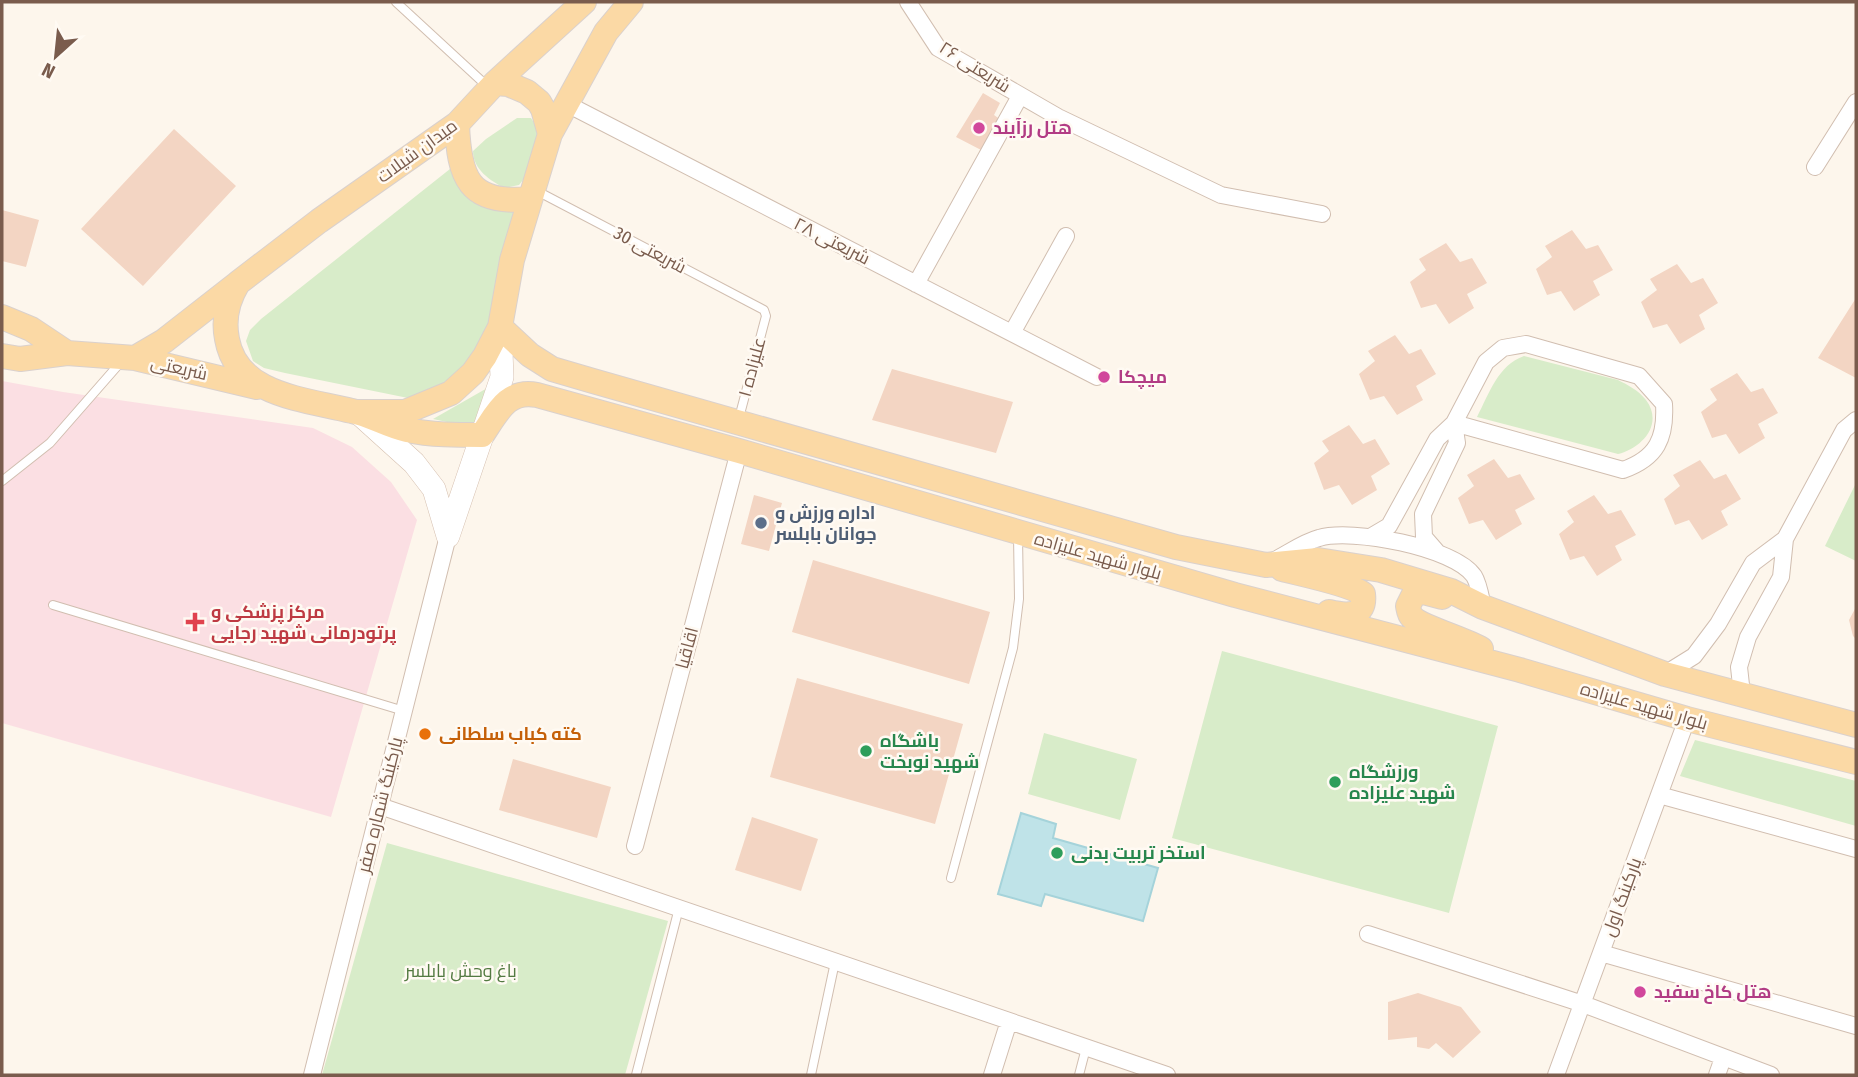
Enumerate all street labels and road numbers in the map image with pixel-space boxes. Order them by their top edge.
street label: شریعتی ۲۶ [935,37,1015,97]
street label: میدان شیلات [373,114,461,188]
street label: شریعتی ۲۸ [790,212,874,270]
street label: شریعتی 30 [610,222,690,278]
street label: علیزاده ۱ [734,335,770,399]
street label: شریعتی [149,351,209,385]
street label: بلوار شهید علیزاده [1032,527,1164,585]
street label: اقاقیا [671,625,703,671]
street label: بلوار شهید علیزاده [1578,677,1710,735]
street label: پارکینگ شماره صفر [352,735,409,876]
street label: پارکینگ اول [1598,854,1647,940]

